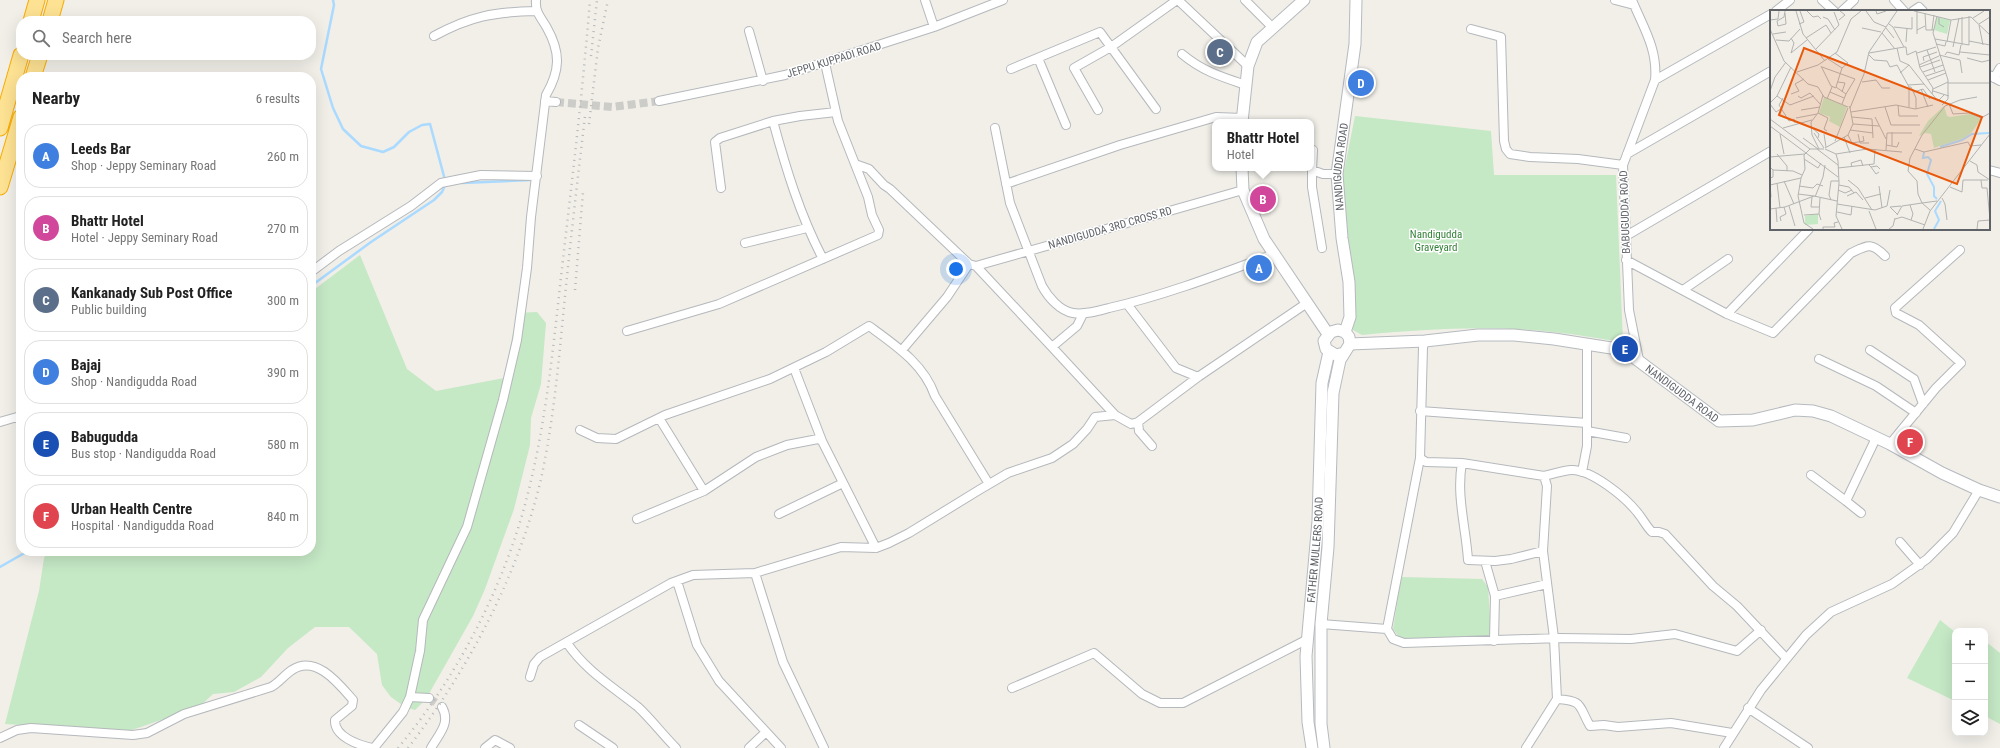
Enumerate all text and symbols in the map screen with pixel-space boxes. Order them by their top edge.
inset map [1770,10,1990,230]
search box [16,16,316,60]
icon: search [30,27,52,49]
text: Search here [62,29,132,47]
pin: C [1207,37,1233,67]
street label: JEPPU KUPPADI ROAD [785,39,883,81]
pin: D [1348,68,1374,98]
text: Nearby [32,88,80,108]
text: 6 results [256,91,300,106]
popup [1212,119,1314,171]
street label: NANDIGUDDA ROAD [1330,122,1350,211]
text: Bhattr Hotel [1227,129,1299,147]
text: Leeds Bar [71,140,131,158]
text: Hotel [1227,147,1254,162]
text: A [42,149,50,164]
text: 260 m [267,149,299,164]
text: Shop · Jeppy Seminary Road [71,158,216,173]
street label: BABUGUDDA ROAD [1617,170,1633,254]
pin: B [1250,184,1276,214]
street label: NANDIGUDDA 3RD CROSS RD [1047,204,1173,252]
text: Bhattr Hotel [71,212,144,230]
text: B [42,221,50,236]
text: 270 m [267,221,299,236]
park label: Nandigudda Graveyard [1410,228,1462,254]
text: Hotel · Jeppy Seminary Road [71,230,218,245]
pin: A [1246,253,1272,283]
your location [946,259,966,279]
text: Kankanady Sub Post Office [71,284,233,302]
text: C [42,293,50,308]
text: 300 m [267,293,299,308]
text: Public building [71,302,147,317]
pin: E [1612,334,1638,364]
text: Bajaj [71,356,101,374]
street label: NANDIGUDDA ROAD [1643,362,1721,425]
text: D [42,365,50,380]
text: 390 m [267,365,299,380]
text: Shop · Nandigudda Road [71,374,197,389]
pin: F [1897,427,1923,457]
text: Babugudda [71,428,138,446]
text: E [43,437,49,452]
text: 580 m [267,437,299,452]
text: Bus stop · Nandigudda Road [71,446,216,461]
street label: FATHER MULLERS ROAD [1304,497,1325,603]
text: Urban Health Centre [71,500,192,518]
text: F [43,509,49,524]
text: 840 m [267,509,299,524]
text: Hospital · Nandigudda Road [71,518,214,533]
map controls [1952,628,1988,736]
button: + [1952,628,1988,664]
button: − [1952,664,1988,700]
button: layers [1952,700,1988,736]

